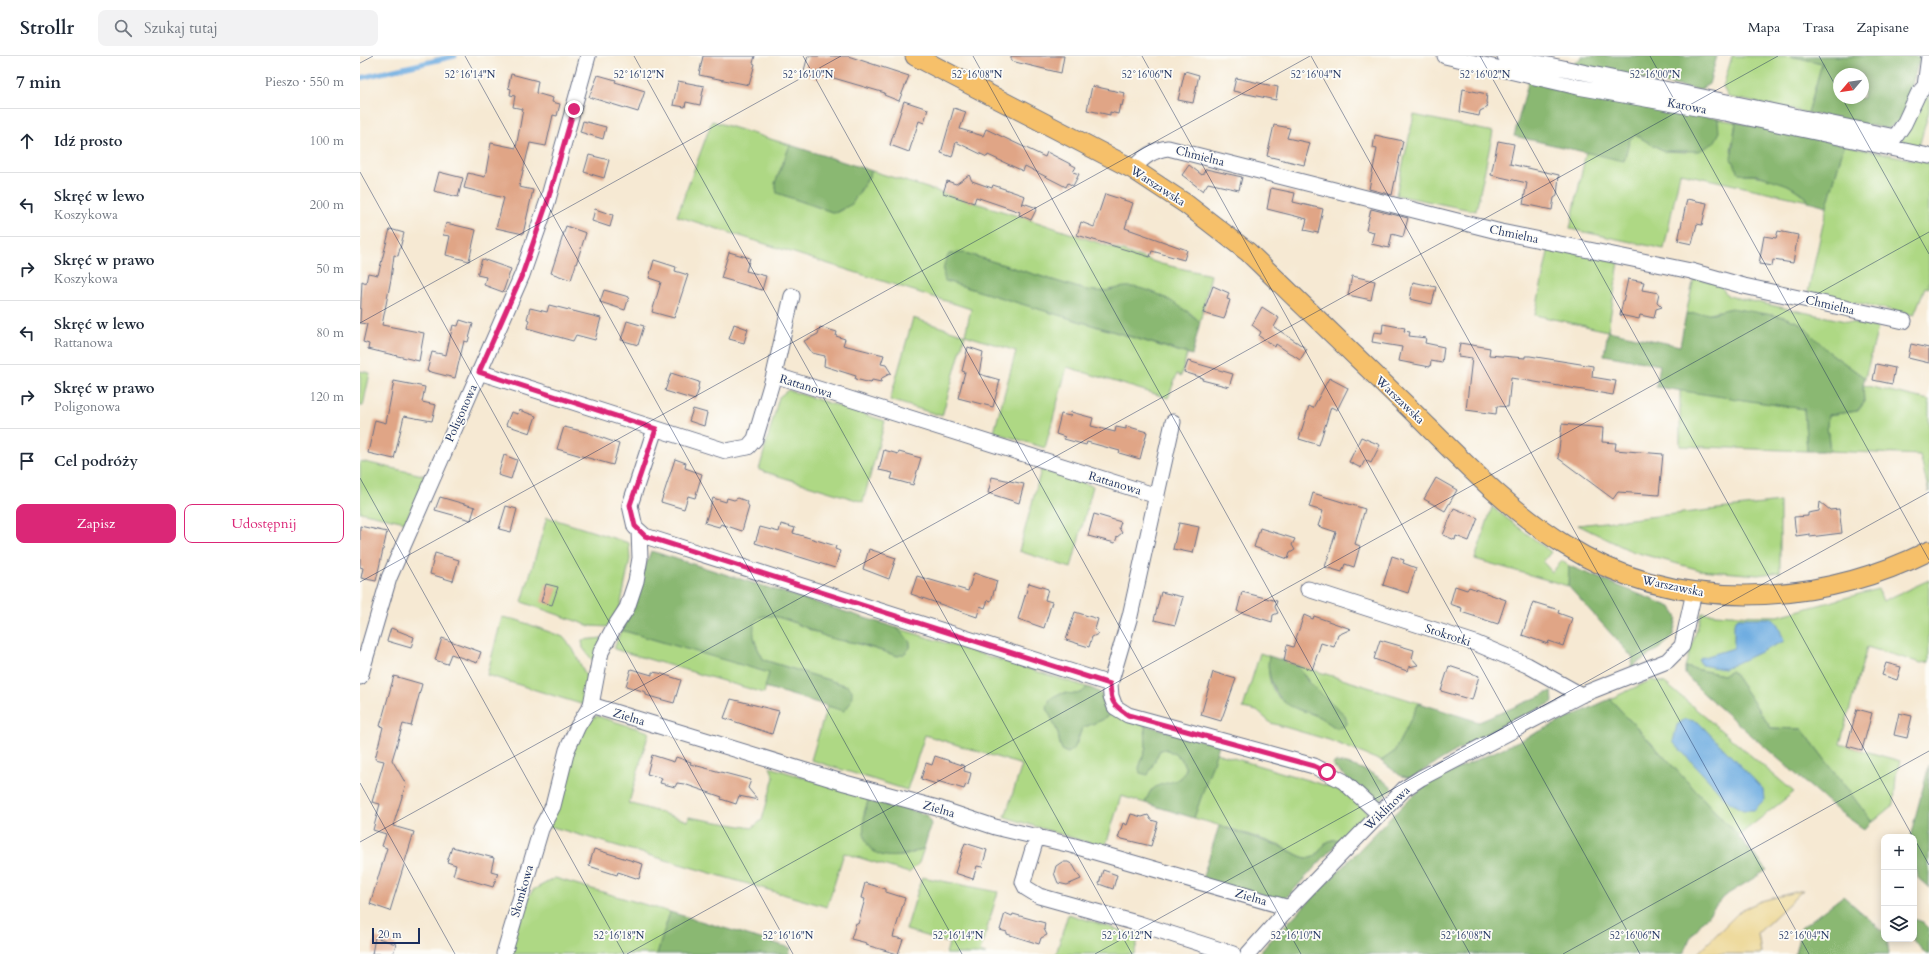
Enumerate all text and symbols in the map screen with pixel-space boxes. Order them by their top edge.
search box [98,10,378,46]
text: Strollr [20,15,74,41]
icon: search [112,17,134,39]
text: Szukaj tutaj [144,18,218,38]
text: Mapa [1748,18,1780,37]
text: Trasa [1802,18,1835,37]
text: Zapisane [1857,18,1909,37]
text: 52°16'14"N [445,68,496,82]
text: 52°16'12"N [614,68,665,82]
text: 52°16'10"N [783,68,834,82]
text: 52°16'08"N [952,68,1003,82]
text: 52°16'06"N [1122,68,1173,82]
text: 52°16'04"N [1291,68,1342,82]
text: 52°16'02"N [1460,68,1511,82]
text: 52°16'00"N [1630,68,1681,82]
north arrow [1833,68,1869,104]
text: 7 min [16,71,61,94]
text: Pieszo · 550 m [265,73,344,91]
street label: Karowa [1666,94,1709,118]
route end [565,100,583,118]
icon: ahead [16,130,38,152]
text: Idź prosto [54,131,122,151]
text: 100 m [310,132,344,150]
street label: Chmielna [1174,142,1227,170]
street label: Warszawska [1127,162,1189,210]
text: Skręć w lewo [54,186,144,206]
icon: left [16,194,38,216]
text: 200 m [310,196,344,214]
text: Koszykowa [54,206,118,224]
street label: Chmielna [1488,221,1541,247]
text: Skręć w prawo [54,250,155,270]
icon: right [16,258,38,280]
text: 50 m [316,260,344,278]
text: Koszykowa [54,270,118,288]
street label: Chmielna [1804,292,1857,319]
text: Skręć w lewo [54,314,144,334]
icon: left [16,322,38,344]
text: 80 m [316,324,344,342]
text: Rattanowa [54,334,113,352]
street label: Rattanowa [778,370,835,402]
street label: Warszawska [1371,372,1429,428]
text: Skręć w prawo [54,378,155,398]
street label: Poligonowa [441,381,481,444]
icon: right [16,386,38,408]
text: 120 m [310,388,344,406]
text: Poligonowa [54,398,120,416]
icon: arrive [16,450,38,472]
text: Cel podróży [54,451,138,471]
street label: Rattanowa [1087,467,1144,499]
button: Zapisz [16,504,176,543]
button: Udostępnij [184,504,344,543]
street label: Warszawska [1640,571,1706,601]
street label: Stokrotki [1423,620,1473,650]
street label: Zielna [611,705,648,730]
route start [1318,763,1336,781]
street label: Wiklinowa [1360,782,1414,834]
street label: Zielna [921,797,958,821]
map controls [1881,834,1917,942]
button: + [1881,834,1917,870]
street label: Słomkowa [507,862,537,919]
button: − [1881,870,1917,906]
street label: Zielna [1233,885,1270,909]
button: layers [1881,906,1917,942]
scale bar [372,926,420,945]
text: 20 m [378,927,402,942]
text: 52°16'18"N [594,929,645,943]
text: 52°16'16"N [763,929,814,943]
text: 52°16'14"N [933,929,984,943]
text: 52°16'12"N [1102,929,1153,943]
text: 52°16'10"N [1271,929,1322,943]
text: 52°16'08"N [1441,929,1492,943]
text: 52°16'06"N [1610,929,1661,943]
text: 52°16'04"N [1779,929,1830,943]

